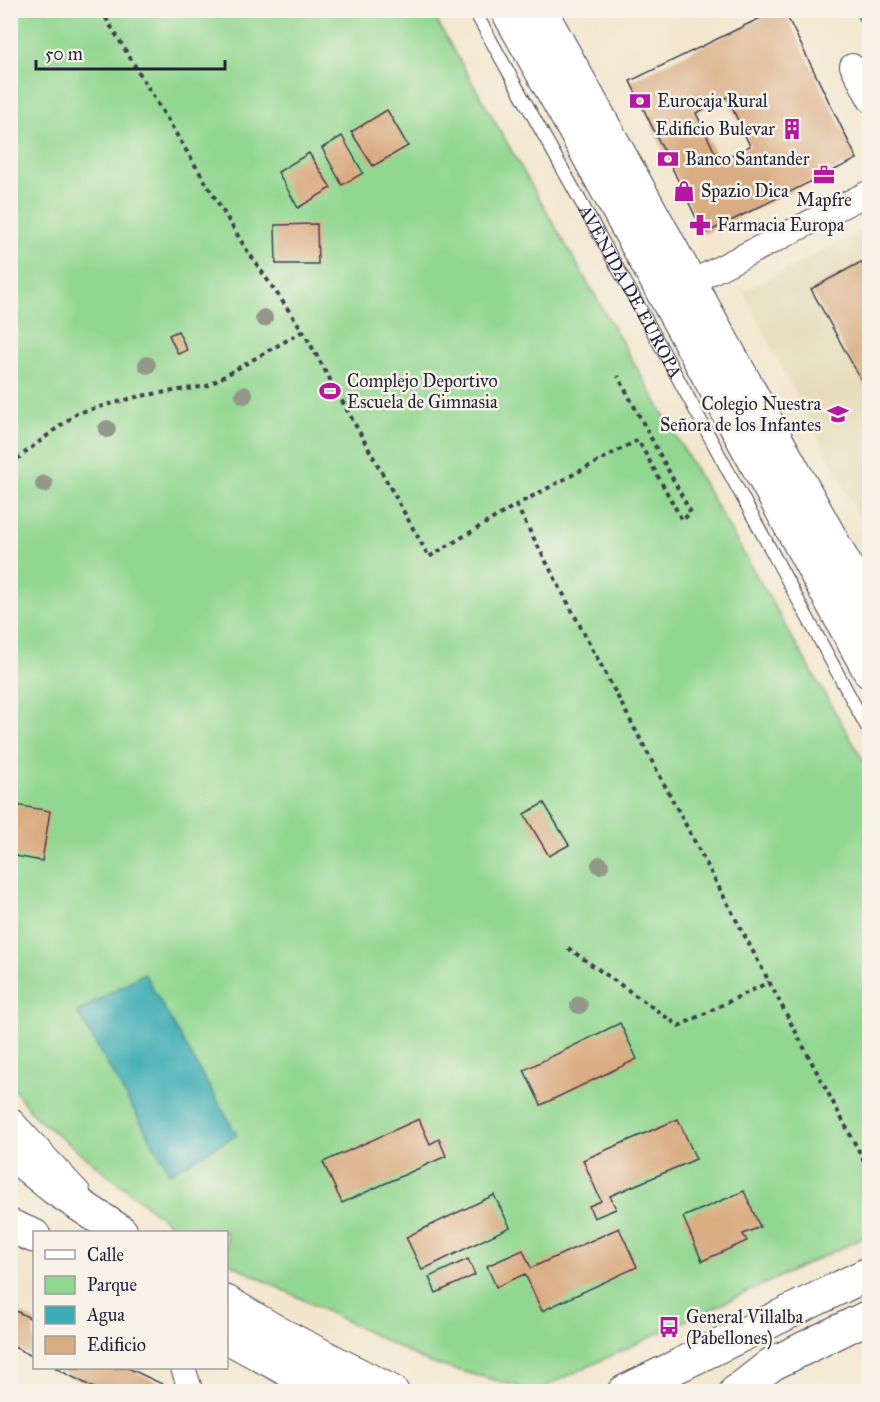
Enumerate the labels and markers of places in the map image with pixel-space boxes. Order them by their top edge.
bank icon: Eurocaja Rural [628,89,652,113]
place label: Eurocaja Rural [657,90,768,112]
building icon: Edificio Bulevar [780,117,804,141]
place label: Edificio Bulevar [656,118,775,140]
bank icon: Banco Santander [656,147,680,171]
place label: Banco Santander [685,148,810,170]
office icon: Mapfre [812,163,836,187]
shop icon: Spazio Dica [672,179,696,203]
place label: Spazio Dica [701,180,789,202]
place label: Mapfre [796,189,852,211]
pharmacy icon: Farmacia Europa [688,213,712,237]
place label: Farmacia Europa [717,214,845,236]
place label: Complejo Deportivo Escuela de Gimnasia [347,370,498,413]
sports icon: Complejo Deportivo Escuela de Gimnasia [318,379,342,403]
place label: Colegio Nuestra Señora de los Infantes [660,393,821,436]
school or university icon: Colegio Nuestra Señora de los Infantes [826,402,850,426]
place label: General Villalba (Pabellones) [686,1306,803,1350]
bus stop icon: General Villalba (Pabellones) [657,1315,681,1339]

